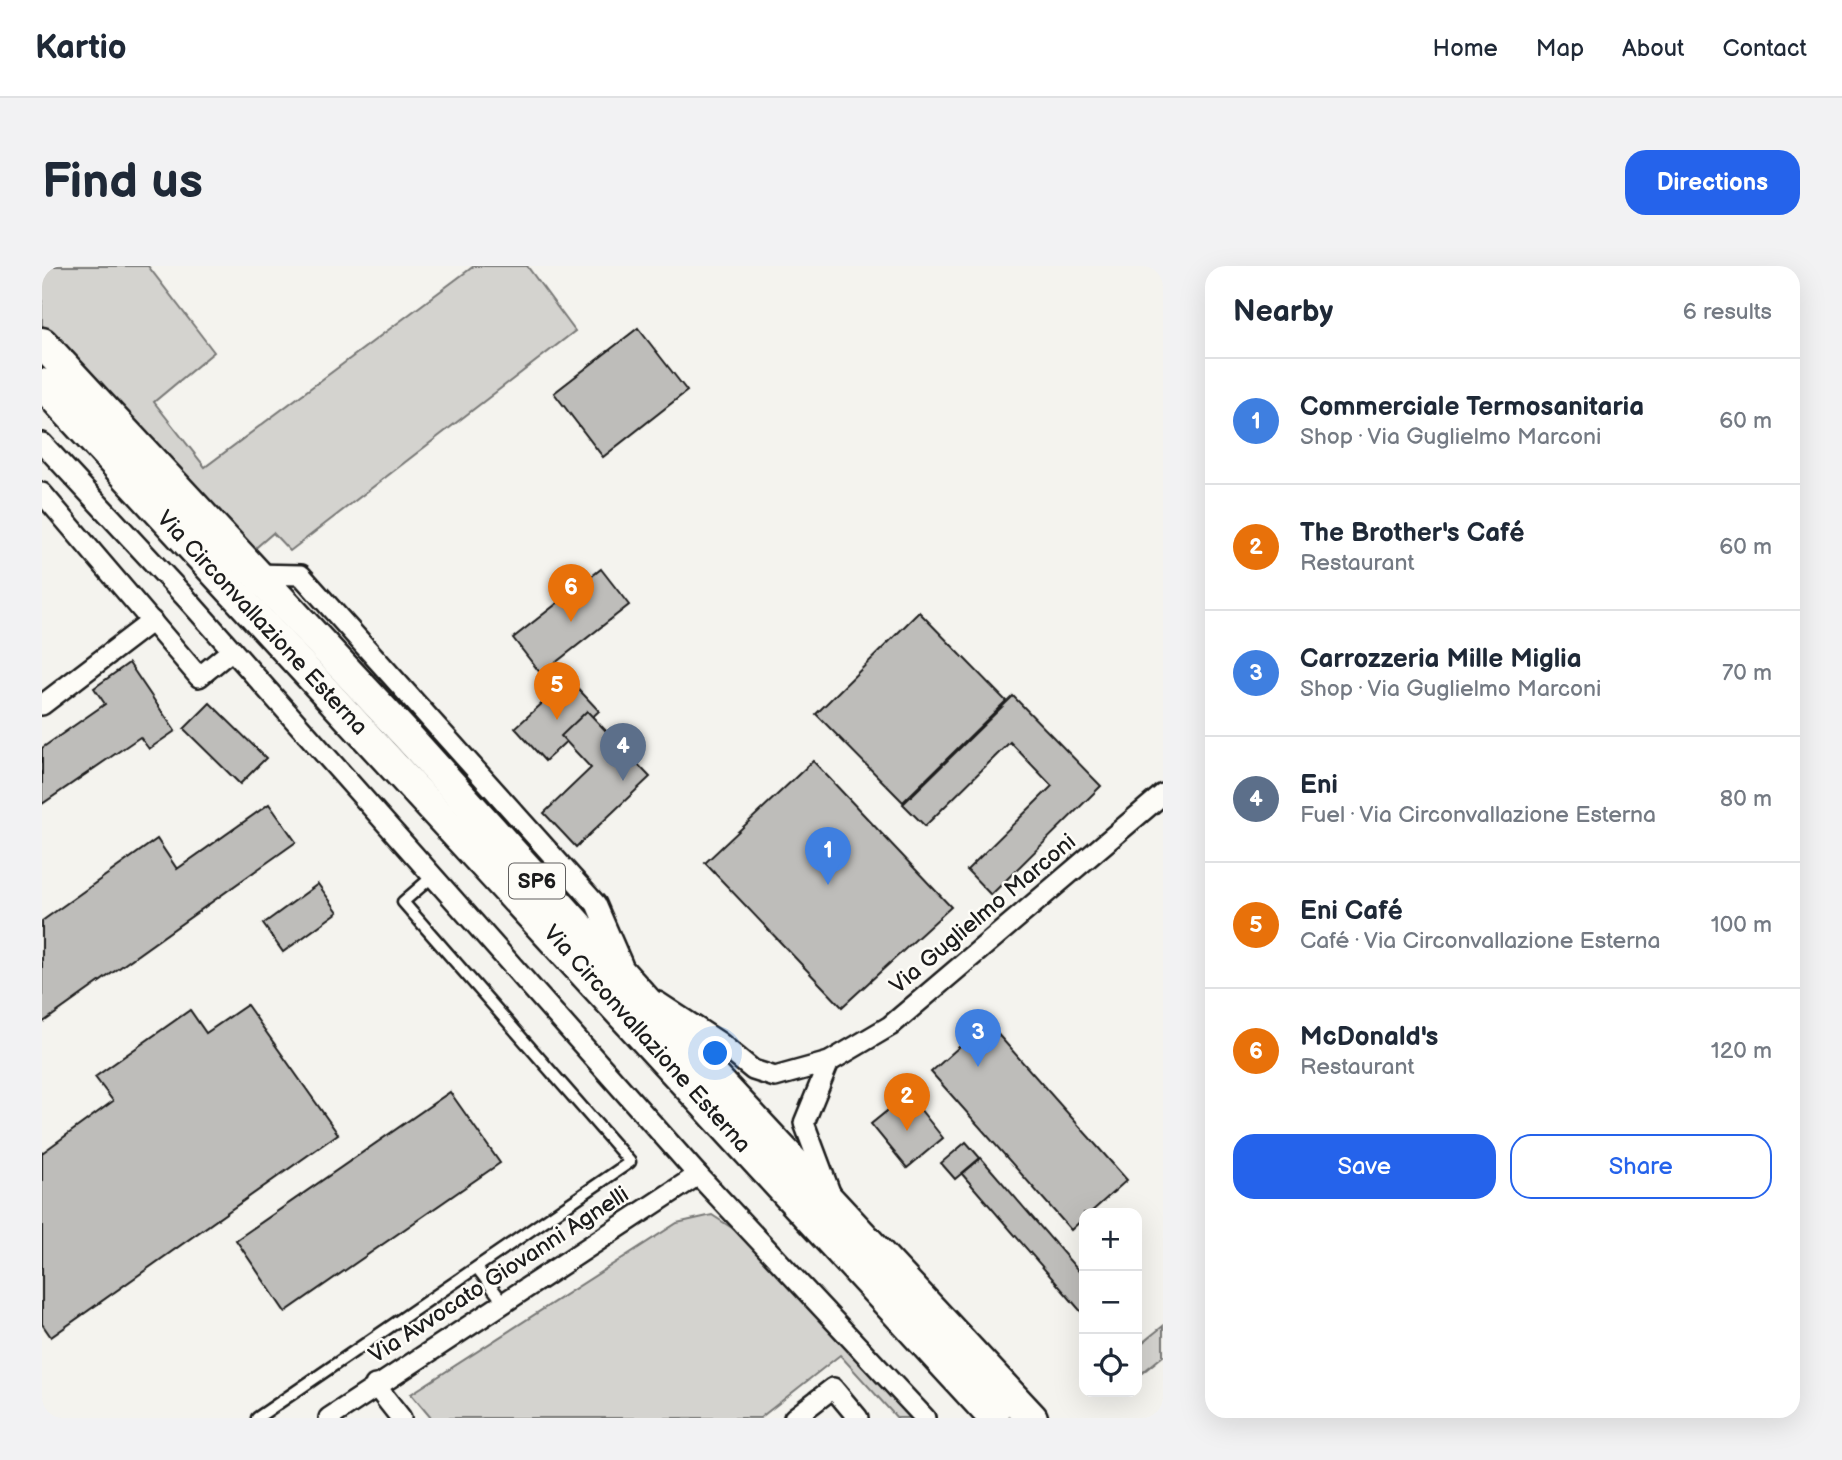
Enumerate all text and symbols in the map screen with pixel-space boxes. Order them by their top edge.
text: Kartio [35,28,127,68]
text: Home [1433,34,1498,63]
text: Map [1536,34,1584,63]
text: About [1622,34,1684,63]
text: Contact [1722,34,1807,63]
button: Directions [1625,150,1800,215]
text: Find us [42,153,203,212]
text: Nearby [1233,294,1333,330]
text: 6 results [1683,298,1772,326]
text: Commerciale Termosanitaria [1300,392,1644,423]
text: 1 [1251,407,1261,435]
text: 60 m [1719,407,1772,435]
text: Shop · Via Guglielmo Marconi [1300,423,1601,451]
street label: Via Circonvallazione Esterna [151,505,373,741]
text: The Brother's Café [1300,518,1524,549]
text: 2 [1249,533,1263,561]
text: 60 m [1719,533,1772,561]
text: Restaurant [1300,549,1414,577]
pin: 6 [548,564,594,622]
text: Carrozzeria Mille Miglia [1300,644,1582,675]
text: 3 [1249,659,1263,687]
text: 70 m [1722,659,1772,687]
pin: 5 [534,662,580,720]
text: Shop · Via Guglielmo Marconi [1300,675,1601,703]
pin: 4 [600,723,646,781]
text: Eni [1300,770,1338,801]
text: 4 [1249,785,1263,813]
text: 80 m [1720,785,1772,813]
text: Fuel · Via Circonvallazione Esterna [1300,801,1656,829]
pin: 1 [805,827,851,885]
street label: Via Guglielmo Marconi [884,828,1082,1000]
road number: SP6 [509,864,565,898]
text: Eni Café [1300,896,1403,927]
text: 5 [1249,911,1263,939]
text: 100 m [1711,911,1772,939]
street label: Via Circonvallazione Esterna [537,919,757,1159]
text: Café · Via Circonvallazione Esterna [1300,927,1660,955]
pin: 3 [955,1009,1001,1067]
text: McDonald's [1300,1022,1438,1053]
your location [698,1036,732,1070]
text: 6 [1249,1037,1263,1065]
text: 120 m [1711,1037,1772,1065]
text: Restaurant [1300,1053,1414,1081]
pin: 2 [884,1073,930,1131]
button: Save [1233,1134,1496,1199]
button: Share [1510,1134,1772,1199]
street label: Via Avvocato Giovanni Agnelli [364,1180,634,1370]
map controls [1079,1208,1142,1397]
button: + [1079,1208,1142,1271]
button: − [1079,1271,1142,1334]
button: locate [1079,1334,1142,1397]

